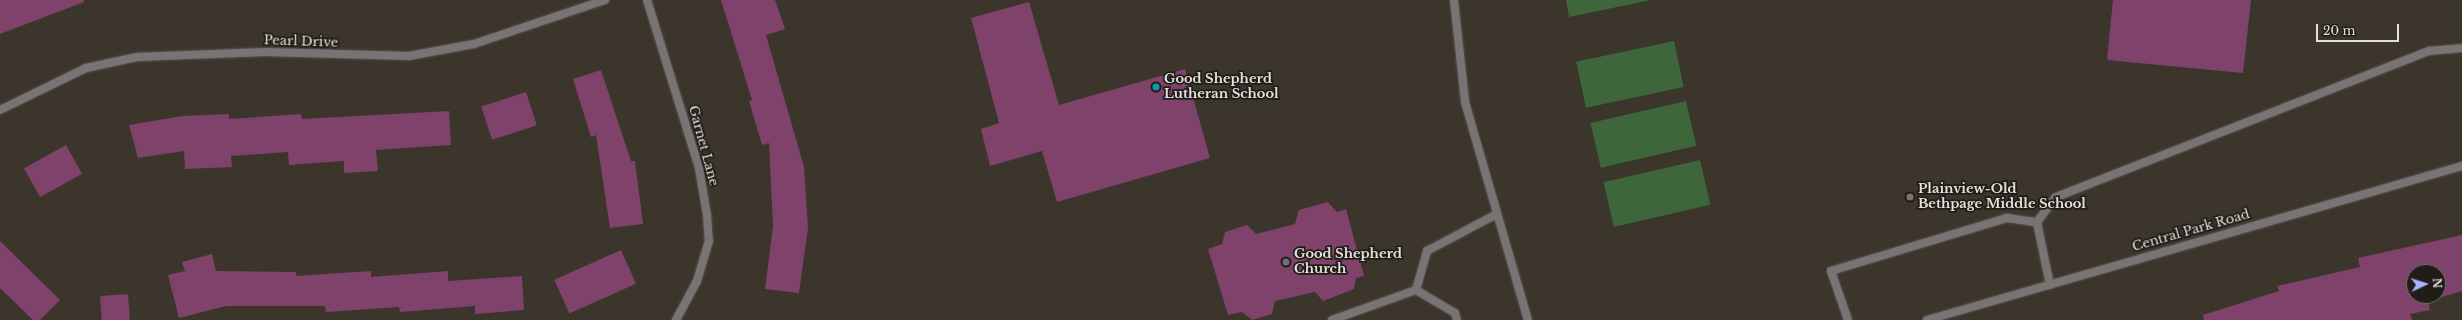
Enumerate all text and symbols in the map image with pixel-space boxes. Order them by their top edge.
scale bar [2318,16,2401,42]
text: 20 m [2323,23,2355,38]
street label: Pearl Drive [263,33,339,51]
place label: Good Shepherd Lutheran School [1164,72,1279,103]
marker: Good Shepherd Lutheran School [1151,82,1161,92]
street label: Garnet Lane [685,104,721,188]
place label: Plainview-Old Bethpage Middle School [1918,182,2086,213]
marker: Plainview-Old Bethpage Middle School [1905,192,1915,202]
street label: Central Park Road [2130,207,2252,255]
place label: Good Shepherd Church [1294,247,1402,278]
marker: Good Shepherd Church [1281,257,1291,267]
north arrow [2406,264,2446,304]
text: N [2430,278,2444,289]

